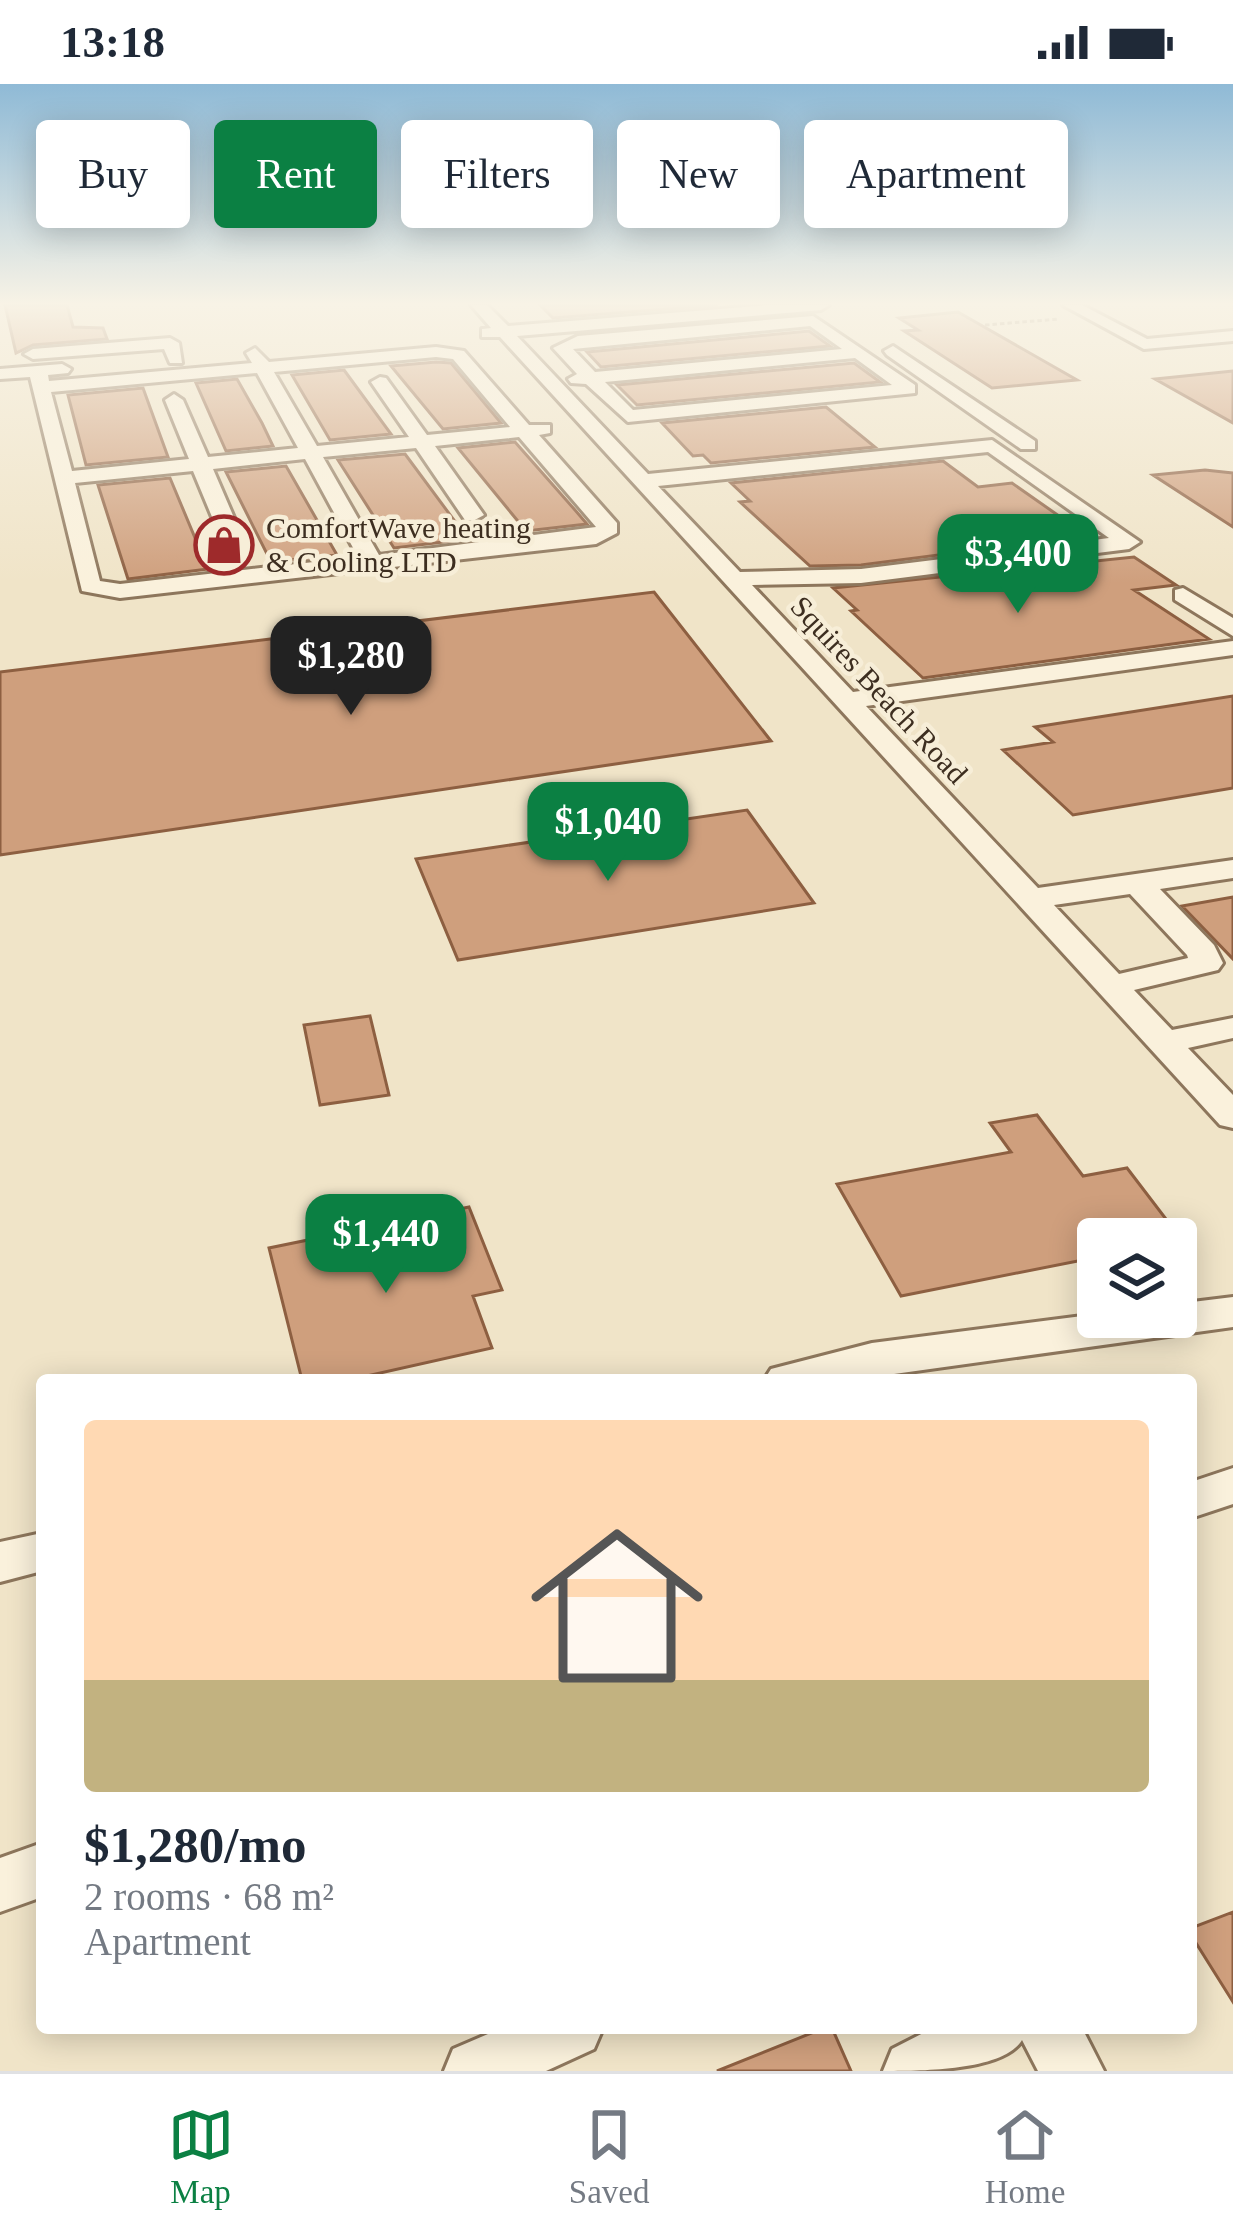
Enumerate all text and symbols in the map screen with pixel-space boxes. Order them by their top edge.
text: 13:18 [60,17,165,67]
chip: Buy [36,120,190,228]
chip: Rent [214,120,377,228]
chip: Filters [401,120,593,228]
chip: New [617,120,780,228]
chip: Apartment [804,120,1068,228]
place label: ComfortWave heating & Cooling LTD [266,511,531,578]
shop icon: ComfortWave heating & Cooling LTD [193,514,255,576]
pin: $3,400 [920,514,1116,616]
text: $3,400 [964,531,1072,574]
street label: Squires Beach Road [784,589,974,790]
pin: $1,280 [253,616,449,718]
text: $1,280 [297,633,405,676]
pin: $1,040 [510,782,706,884]
text: $1,040 [554,799,662,842]
pin: $1,440 [288,1194,484,1296]
text: $1,440 [332,1211,440,1254]
map controls [1077,1218,1197,1338]
button: layers [1077,1218,1197,1338]
icon: home [509,1498,725,1714]
text: $1,280/mo [84,1817,306,1873]
text: 2 rooms · 68 m² [84,1875,334,1918]
text: Apartment [84,1920,251,1963]
tab: Map [168,2102,234,2211]
tab: Saved [569,2102,649,2211]
tab: Home [985,2102,1065,2211]

